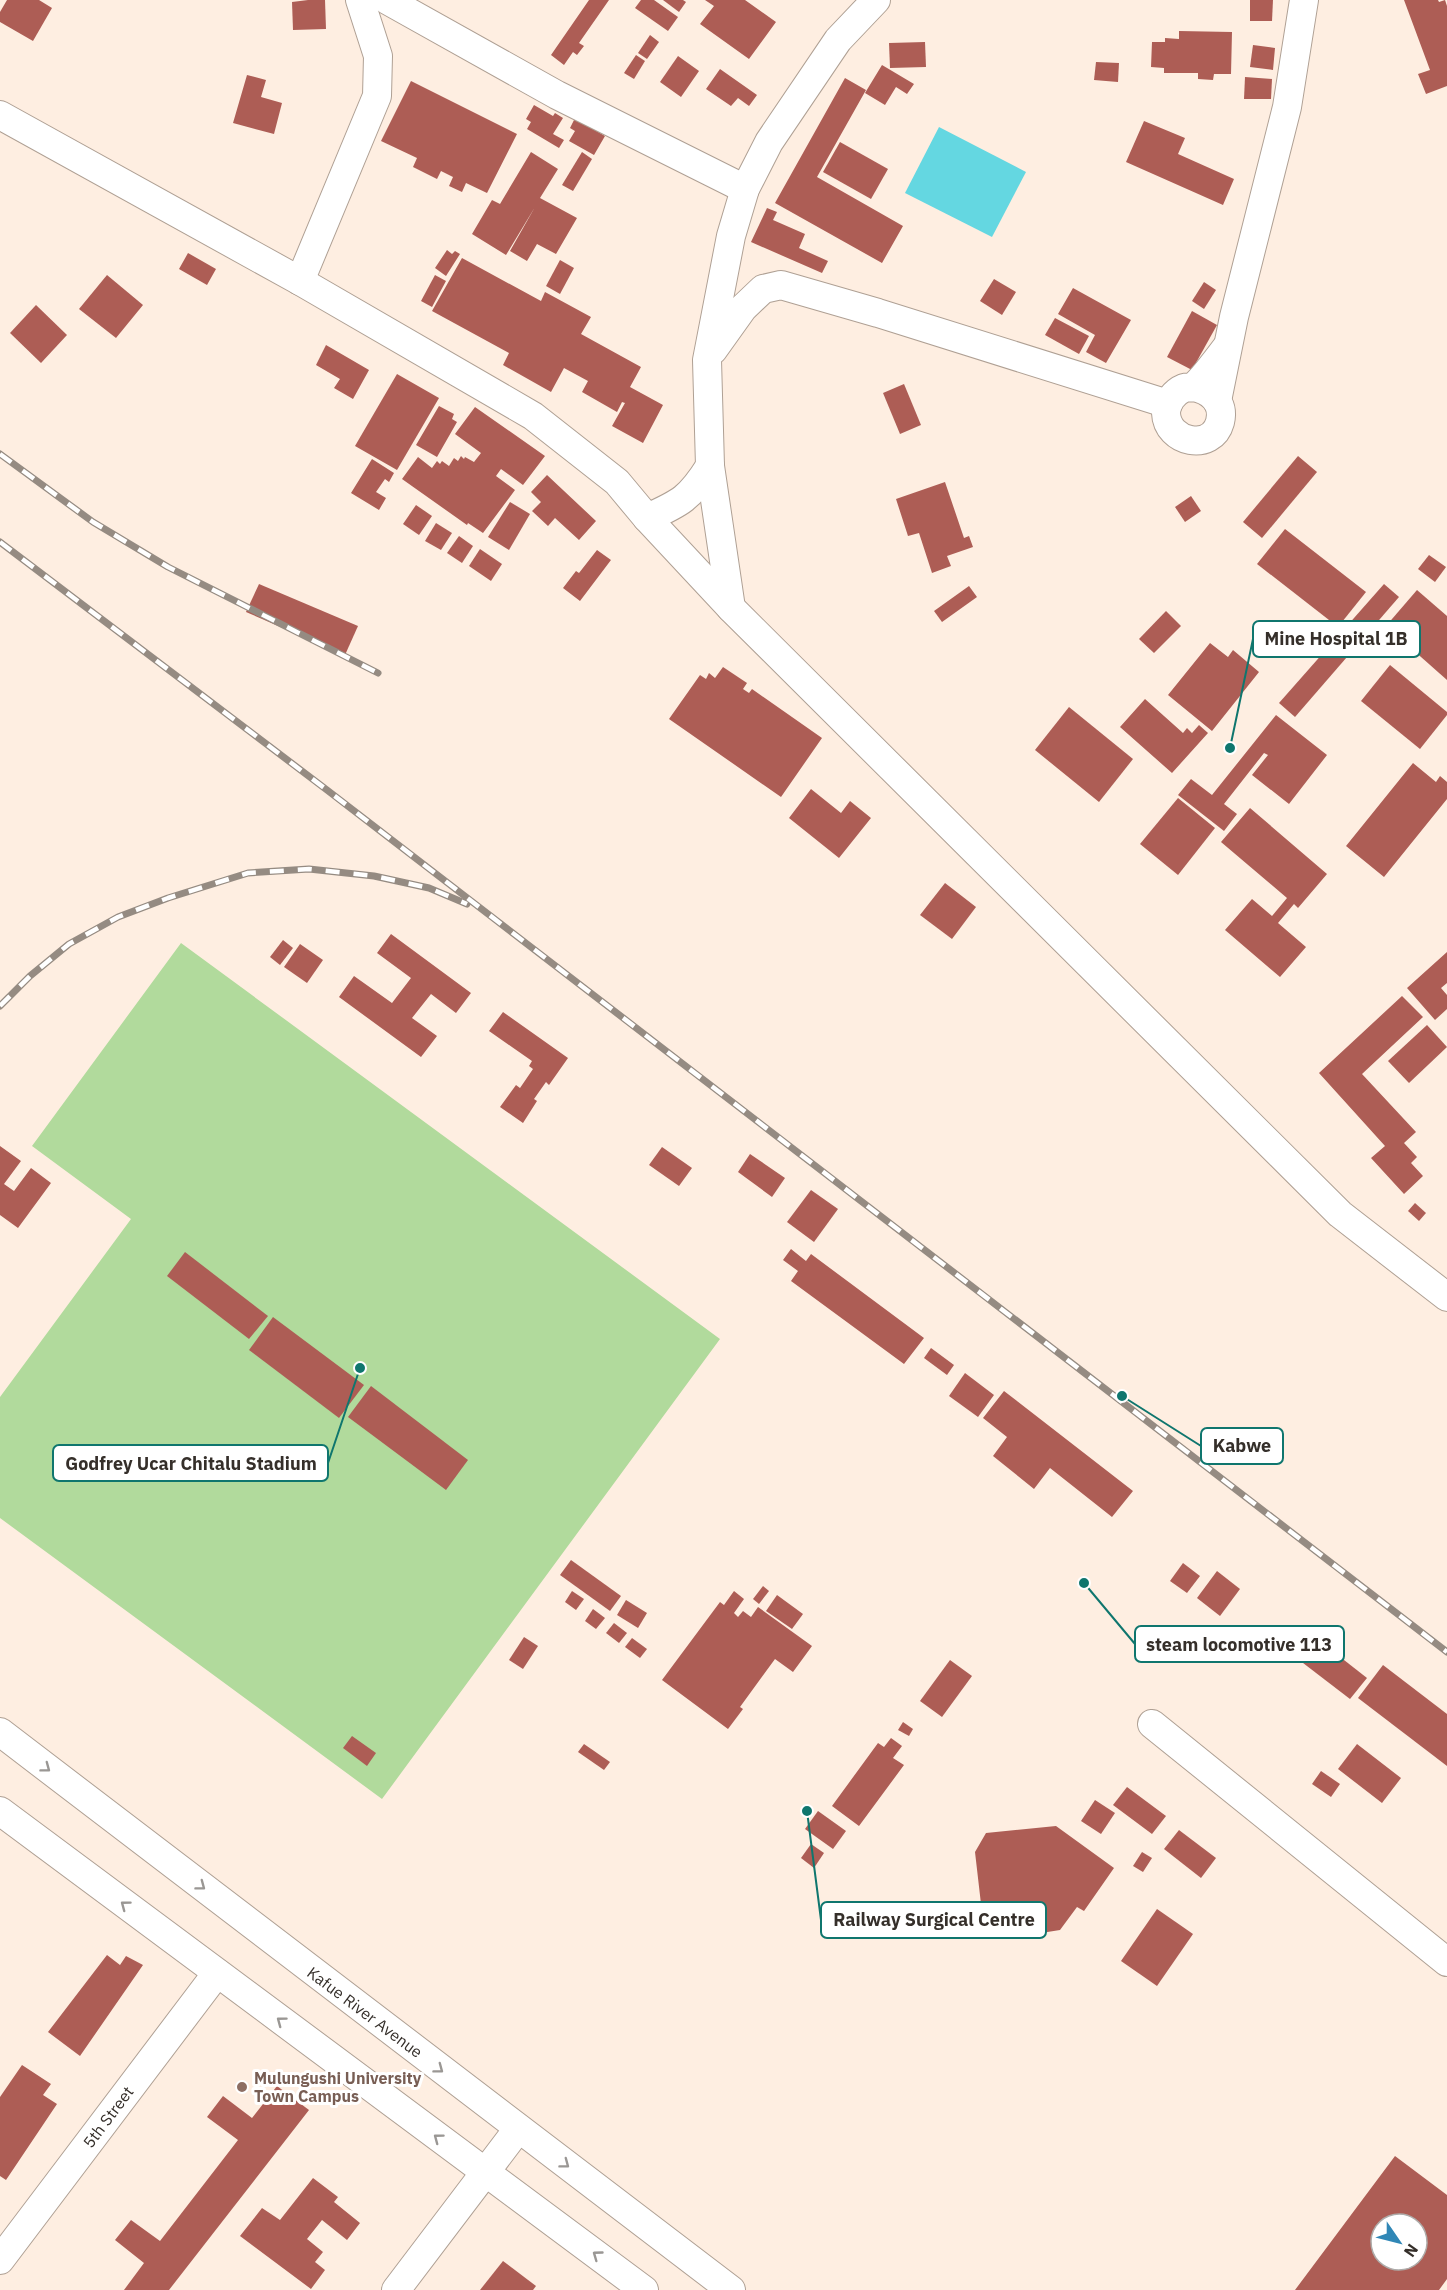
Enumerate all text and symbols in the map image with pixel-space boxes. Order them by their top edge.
callout: Mine Hospital 1B [1253,621,1420,657]
text: Mine Hospital 1B [1265,627,1407,650]
callout: Kabwe [1201,1428,1283,1464]
text: Kabwe [1213,1434,1271,1457]
callout: Godfrey Ucar Chitalu Stadium [53,1445,328,1481]
text: Godfrey Ucar Chitalu Stadium [65,1452,317,1475]
callout: steam locomotive 113 [1135,1626,1344,1662]
text: steam locomotive 113 [1146,1633,1332,1656]
one-way arrow [40,1760,51,1771]
one-way arrow [195,1879,206,1890]
one-way arrow [121,1901,132,1912]
callout: Railway Surgical Centre [821,1902,1046,1938]
text: Railway Surgical Centre [833,1908,1035,1931]
street label: Kafue River Avenue [303,1962,427,2062]
one-way arrow [277,2018,288,2029]
one-way arrow [433,2061,444,2072]
place label: Mulungushi University Town Campus [254,2068,422,2106]
marker: Mulungushi University Town Campus [235,2080,249,2094]
street label: 5th Street [78,2082,138,2152]
one-way arrow [433,2134,444,2145]
one-way arrow [558,2157,569,2168]
north arrow [1369,2212,1429,2272]
text: N [1400,2240,1423,2261]
one-way arrow [593,2252,604,2263]

